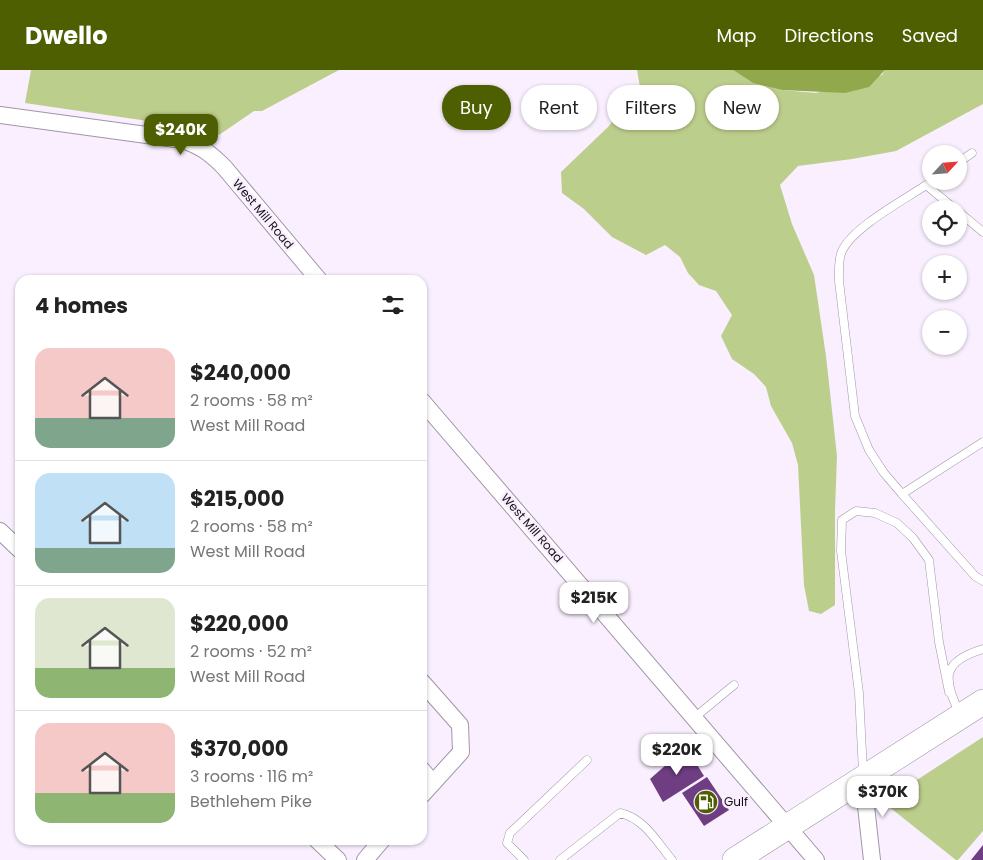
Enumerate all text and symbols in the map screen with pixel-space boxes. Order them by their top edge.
text: Dwello [25,19,107,52]
text: Map [717,23,756,48]
text: Directions [784,23,874,48]
text: Saved [902,23,958,48]
chip: Buy [442,85,511,130]
chip: Rent [521,85,597,130]
chip: Filters [607,85,695,130]
chip: New [705,85,779,130]
pin: $240K [146,114,216,156]
text: $240K [155,118,207,141]
north arrow [922,145,968,190]
map controls [922,145,967,355]
street label: West Mill Road [229,175,298,252]
button: locate [922,200,967,245]
button: + [922,255,967,300]
text: 4 homes [35,291,128,320]
icon: filters [379,291,407,319]
button: − [922,310,967,355]
text: $240,000 [190,358,291,387]
icon: home [75,368,135,428]
text: 2 rooms · 58 m² [190,389,313,412]
text: West Mill Road [190,414,305,437]
text: $215,000 [190,484,284,513]
street label: West Mill Road [498,489,567,566]
icon: home [75,493,135,553]
text: 2 rooms · 58 m² [190,515,313,538]
text: West Mill Road [190,540,305,563]
pin: $215K [559,582,629,624]
text: $215K [570,586,618,609]
text: $220,000 [190,609,289,638]
icon: home [75,618,135,678]
text: 2 rooms · 52 m² [190,640,312,663]
text: West Mill Road [190,665,305,688]
text: $370,000 [190,734,289,763]
pin: $220K [642,734,712,776]
text: $220K [652,738,702,761]
icon: home [75,743,135,803]
text: 3 rooms · 116 m² [190,765,313,788]
pin: $370K [848,776,918,818]
text: $370K [858,780,908,803]
fuel station icon: Gulf [693,789,719,815]
text: Bethlehem Pike [190,790,312,813]
place label: Gulf [724,793,748,810]

